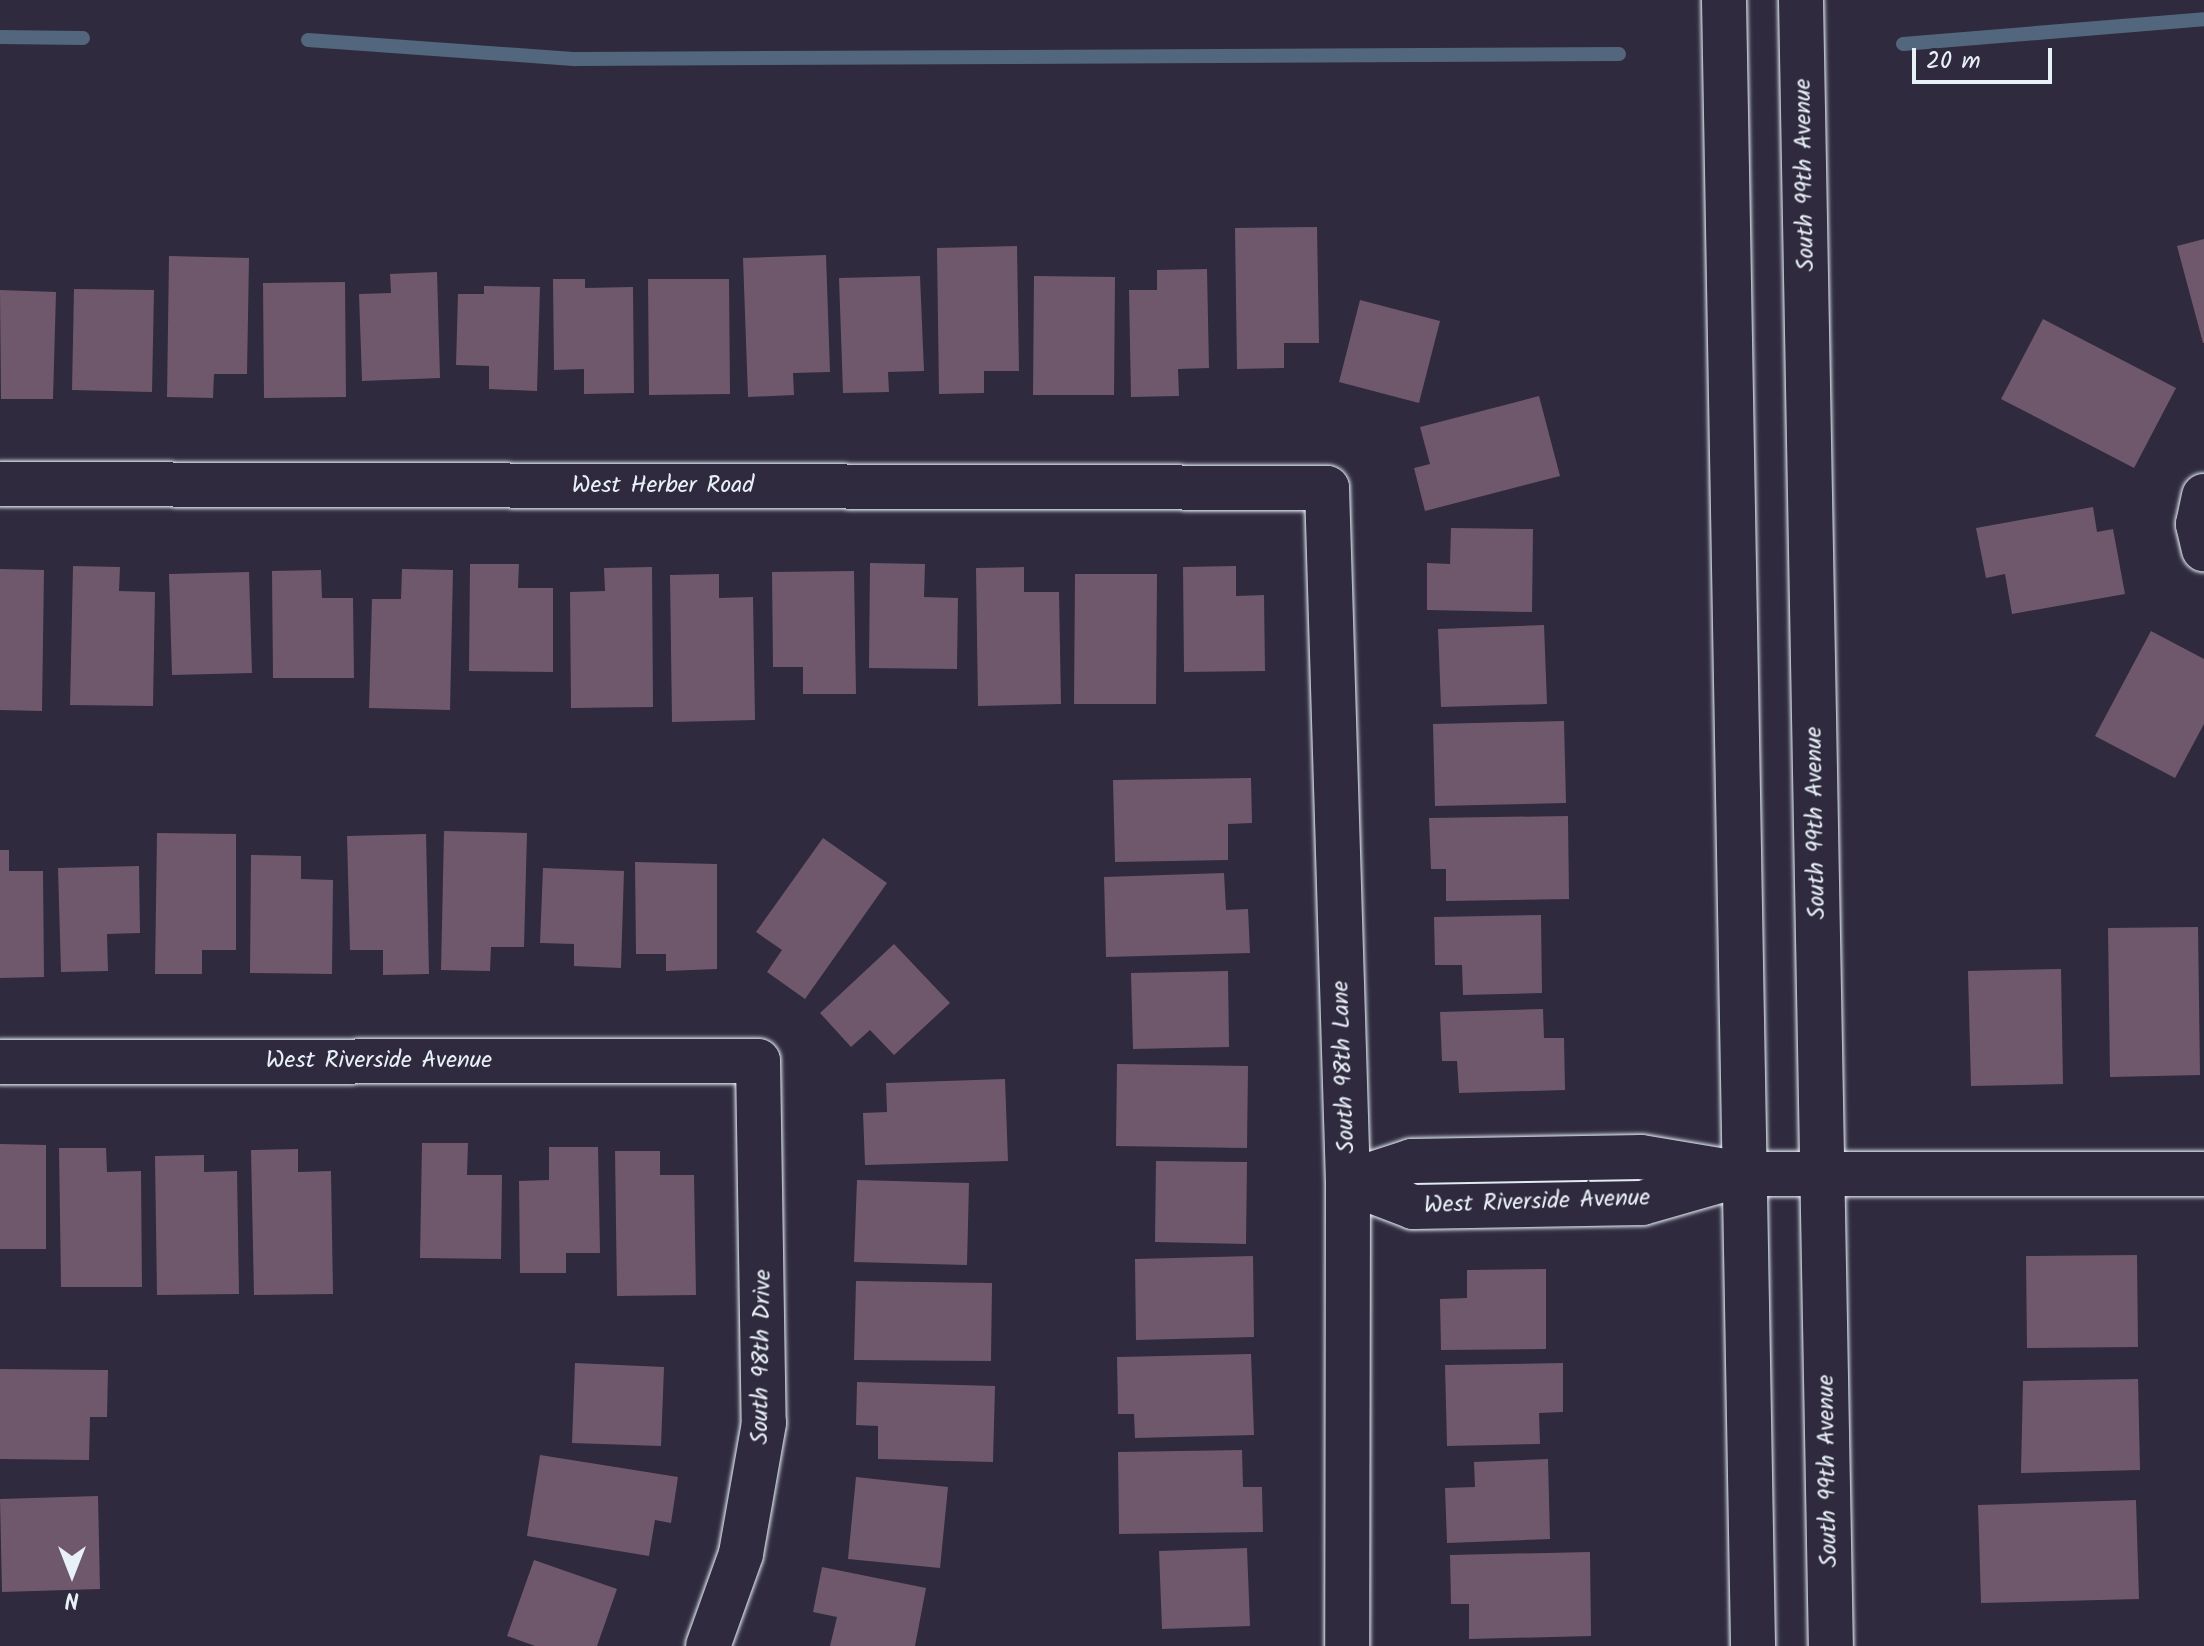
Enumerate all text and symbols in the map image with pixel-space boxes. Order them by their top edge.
scale bar [1916,32,2056,82]
text: 20 m [1926,42,1981,81]
street label: South 99th Avenue [1789,78,1821,272]
street label: West Herber Road [572,472,754,500]
street label: South 99th Avenue [1800,726,1832,920]
street label: South 98th Lane [1327,980,1361,1154]
street label: West Riverside Avenue [266,1047,492,1075]
street label: West Riverside Avenue [1423,1184,1651,1220]
street label: South 98th Drive [746,1269,778,1445]
street label: South 99th Avenue [1812,1374,1844,1568]
north arrow [32,1534,112,1614]
text: N [65,1581,79,1616]

